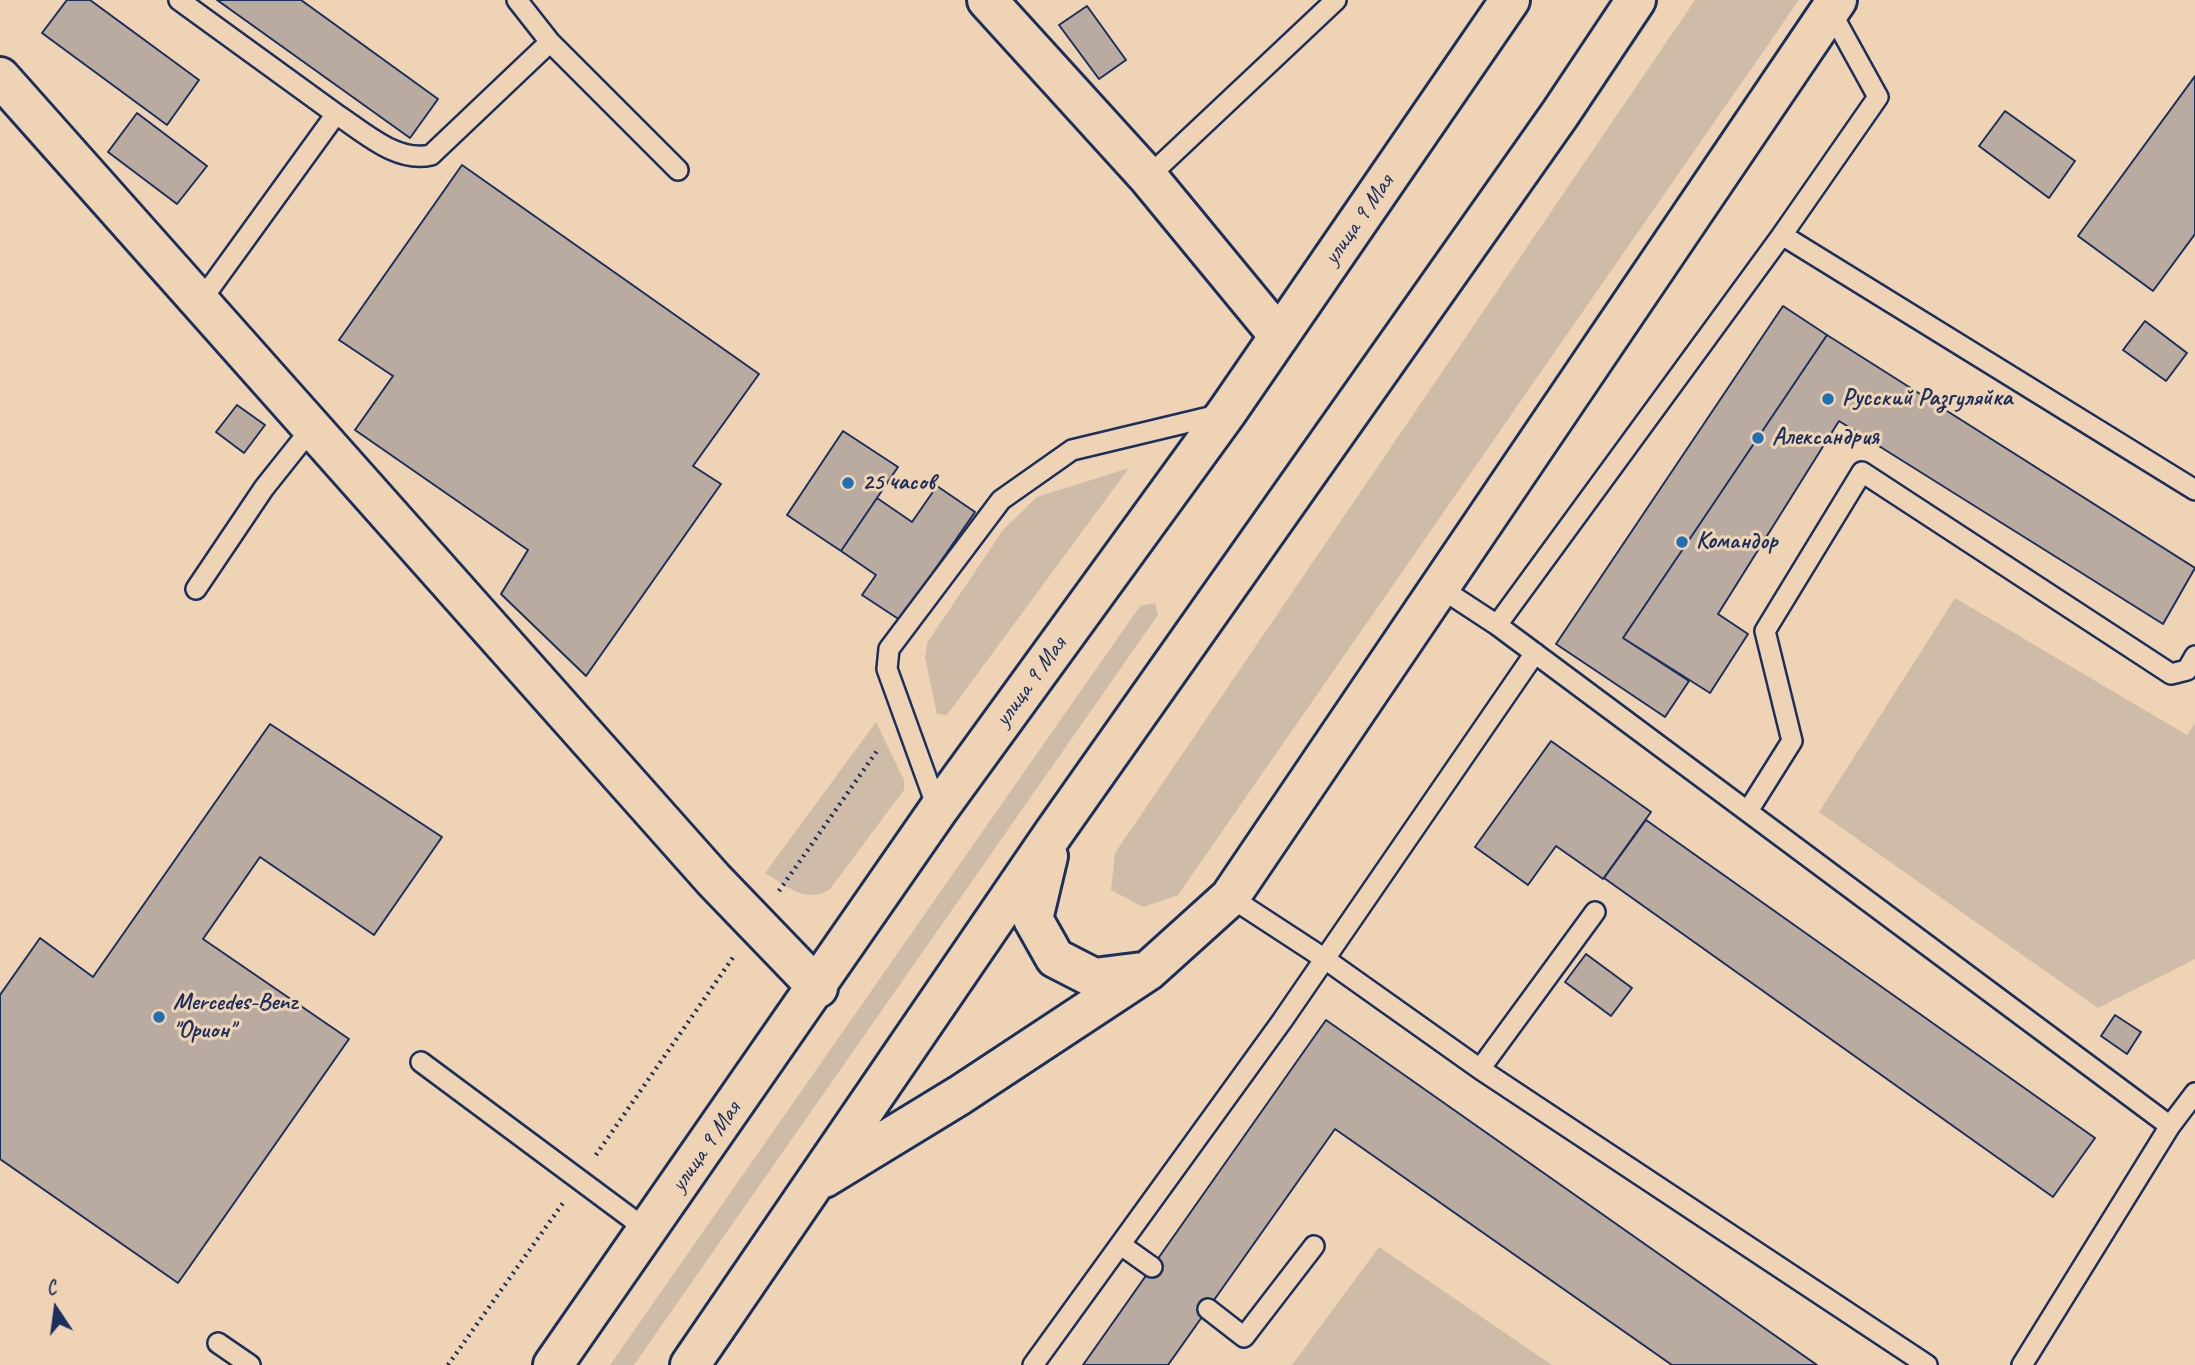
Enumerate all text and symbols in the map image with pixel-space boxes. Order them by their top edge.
street label: улица 9 Мая [1317,169,1401,271]
place label: Русский Разгуляйка [1842,385,2012,413]
marker: Русский Разгуляйка [1820,391,1836,407]
place label: Александрия [1772,424,1879,452]
marker: Александрия [1750,430,1766,446]
place label: 25 часов [862,469,935,497]
marker: 25 часов [840,475,856,491]
place label: Командор [1696,528,1777,556]
marker: Командор [1674,534,1690,550]
street label: улица 9 Мая [989,632,1073,732]
place label: Mercedes-Benz "Орион" [173,989,297,1045]
marker: Mercedes-Benz "Орион" [151,1009,167,1025]
street label: улица 9 Мая [664,1096,748,1198]
north arrow [21,1274,91,1344]
text: С [44,1276,59,1301]

